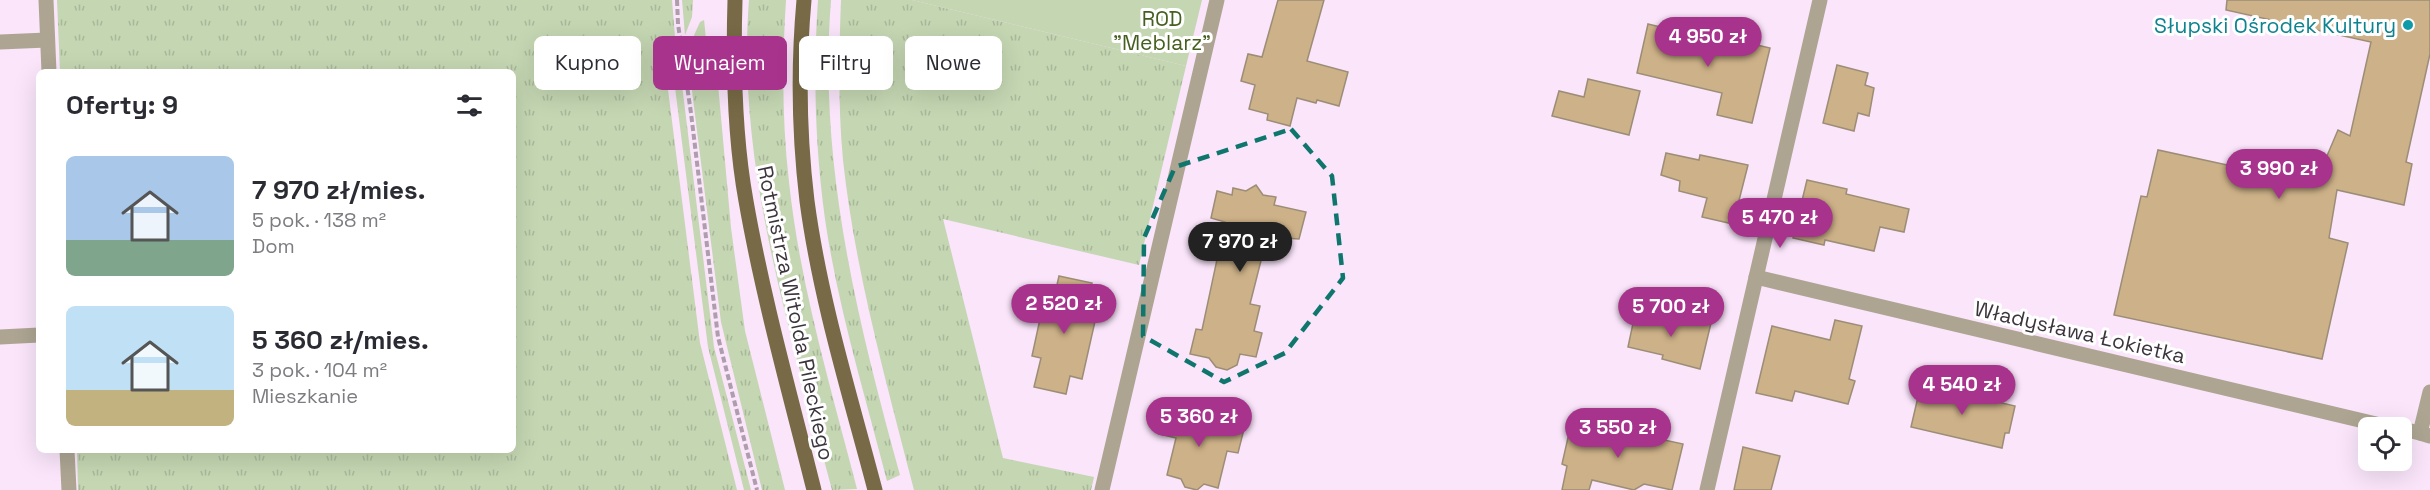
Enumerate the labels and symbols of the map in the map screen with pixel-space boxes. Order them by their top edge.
park label: ROD "Meblarz" [1113,5,1211,56]
place label: Słupski Ośrodek Kultury [2154,12,2396,39]
pin: 4 950 zł [1646,17,1770,68]
marker: Słupski Ośrodek Kultury [2401,18,2415,32]
pin: 3 990 zł [2217,149,2341,200]
street label: Rotmistrza Witolda Pileckiego [752,163,840,463]
pin: 5 470 zł [1718,198,1842,249]
pin: 7 970 zł [1178,222,1302,273]
pin: 2 520 zł [1002,284,1126,335]
pin: 5 700 zł [1609,287,1733,338]
street label: Władysława Łokietka [1972,295,2188,369]
pin: 4 540 zł [1900,365,2024,416]
pin: 5 360 zł [1137,397,1261,448]
pin: 3 550 zł [1556,408,1680,459]

